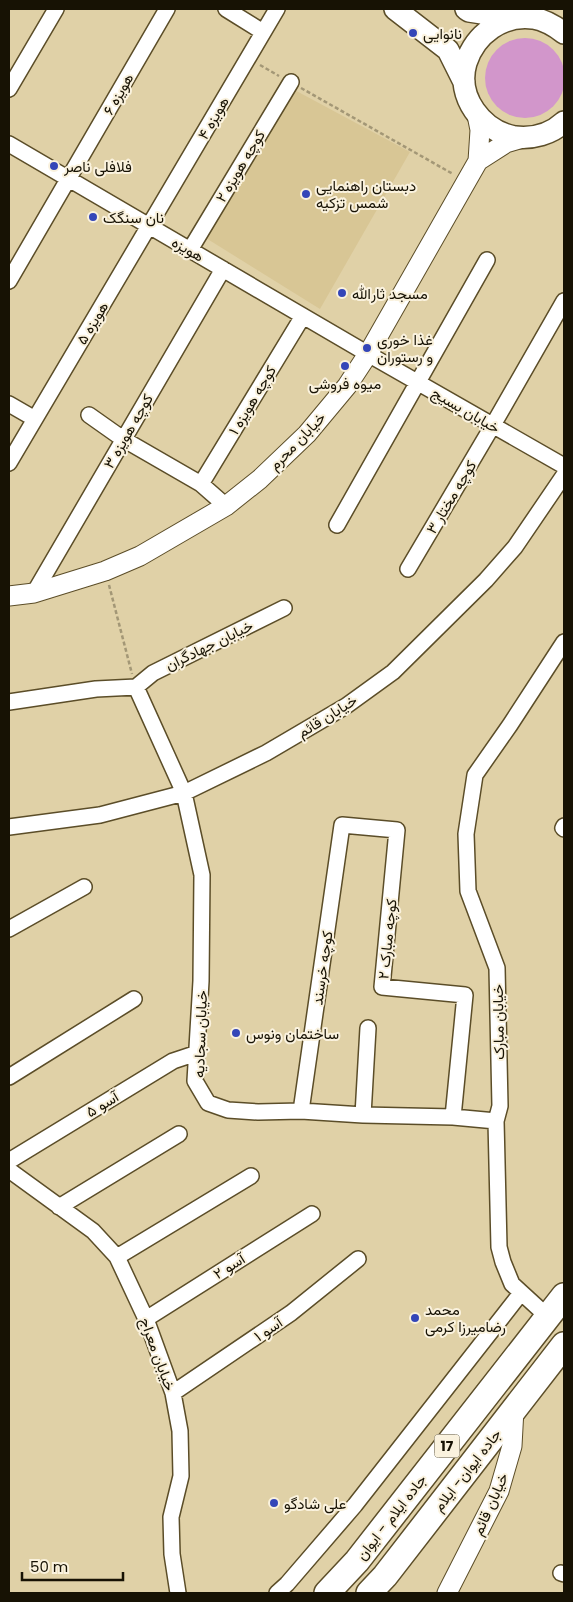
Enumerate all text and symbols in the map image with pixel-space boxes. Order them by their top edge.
place label: نانوایی [423,23,462,44]
marker: نانوایی [407,27,419,39]
street label: هویزه ۶ [98,69,138,119]
street label: هویزه ۴ [192,93,234,143]
street label: کوچه هویزه ۲ [210,126,270,206]
place label: فلافلی ناصر [63,156,132,177]
marker: فلافلی ناصر [48,160,60,172]
place label: دبستان راهنمایی شمس تزکیه [316,175,416,213]
marker: دبستان راهنمایی شمس تزکیه [300,188,312,200]
place label: نان سنگک [103,207,164,228]
marker: نان سنگک [87,211,99,223]
street label: هویزه [168,231,208,267]
place label: مسجد ثارالله [352,283,428,304]
marker: مسجد ثارالله [336,287,348,299]
street label: هویزه ۵ [71,298,113,348]
place label: غذا خوری و رستوران [377,329,433,367]
marker: غذا خوری و رستوران [361,342,373,354]
marker: میوه فروشی [339,360,351,372]
street label: کوچه هویزه ۱ [223,361,281,439]
place label: میوه فروشی [309,373,381,394]
street label: خیابان بسیج [428,382,504,439]
street label: کوچه هویزه ۳ [98,390,158,472]
street label: خیابان محرم [264,407,330,475]
street label: کوچه مختار ۳ [421,456,481,538]
street label: خیابان جهادگران [162,615,256,675]
street label: خیابان قائم [293,689,361,743]
street label: کوچه مبارک ۲ [372,897,402,980]
street label: کوچه خرسند [306,929,338,1006]
street label: خیابان مبارک [487,984,509,1060]
street label: خیابان سجادیه [188,990,212,1078]
place label: ساختمان ونوس [246,1023,339,1044]
marker: ساختمان ونوس [230,1027,242,1039]
street label: آسو ۵ [82,1085,124,1122]
street label: آسو ۲ [209,1247,250,1284]
place label: محمد رضامیرزا کرمی [425,1299,506,1337]
street label: آسو ۱ [250,1311,288,1346]
marker: محمد رضامیرزا کرمی [409,1312,421,1324]
street label: خیابان معراج [134,1314,181,1394]
street label: جاده ایوان- ایلام [428,1424,506,1516]
road number: 17 [434,1434,460,1458]
street label: خیابان قائم [467,1469,513,1539]
street label: جاده ایلام - ایوان [351,1470,431,1564]
place label: علی شادگو [284,1493,347,1514]
marker: علی شادگو [268,1497,280,1509]
scale bar [22,1550,124,1582]
text: 50 m [30,1556,68,1577]

